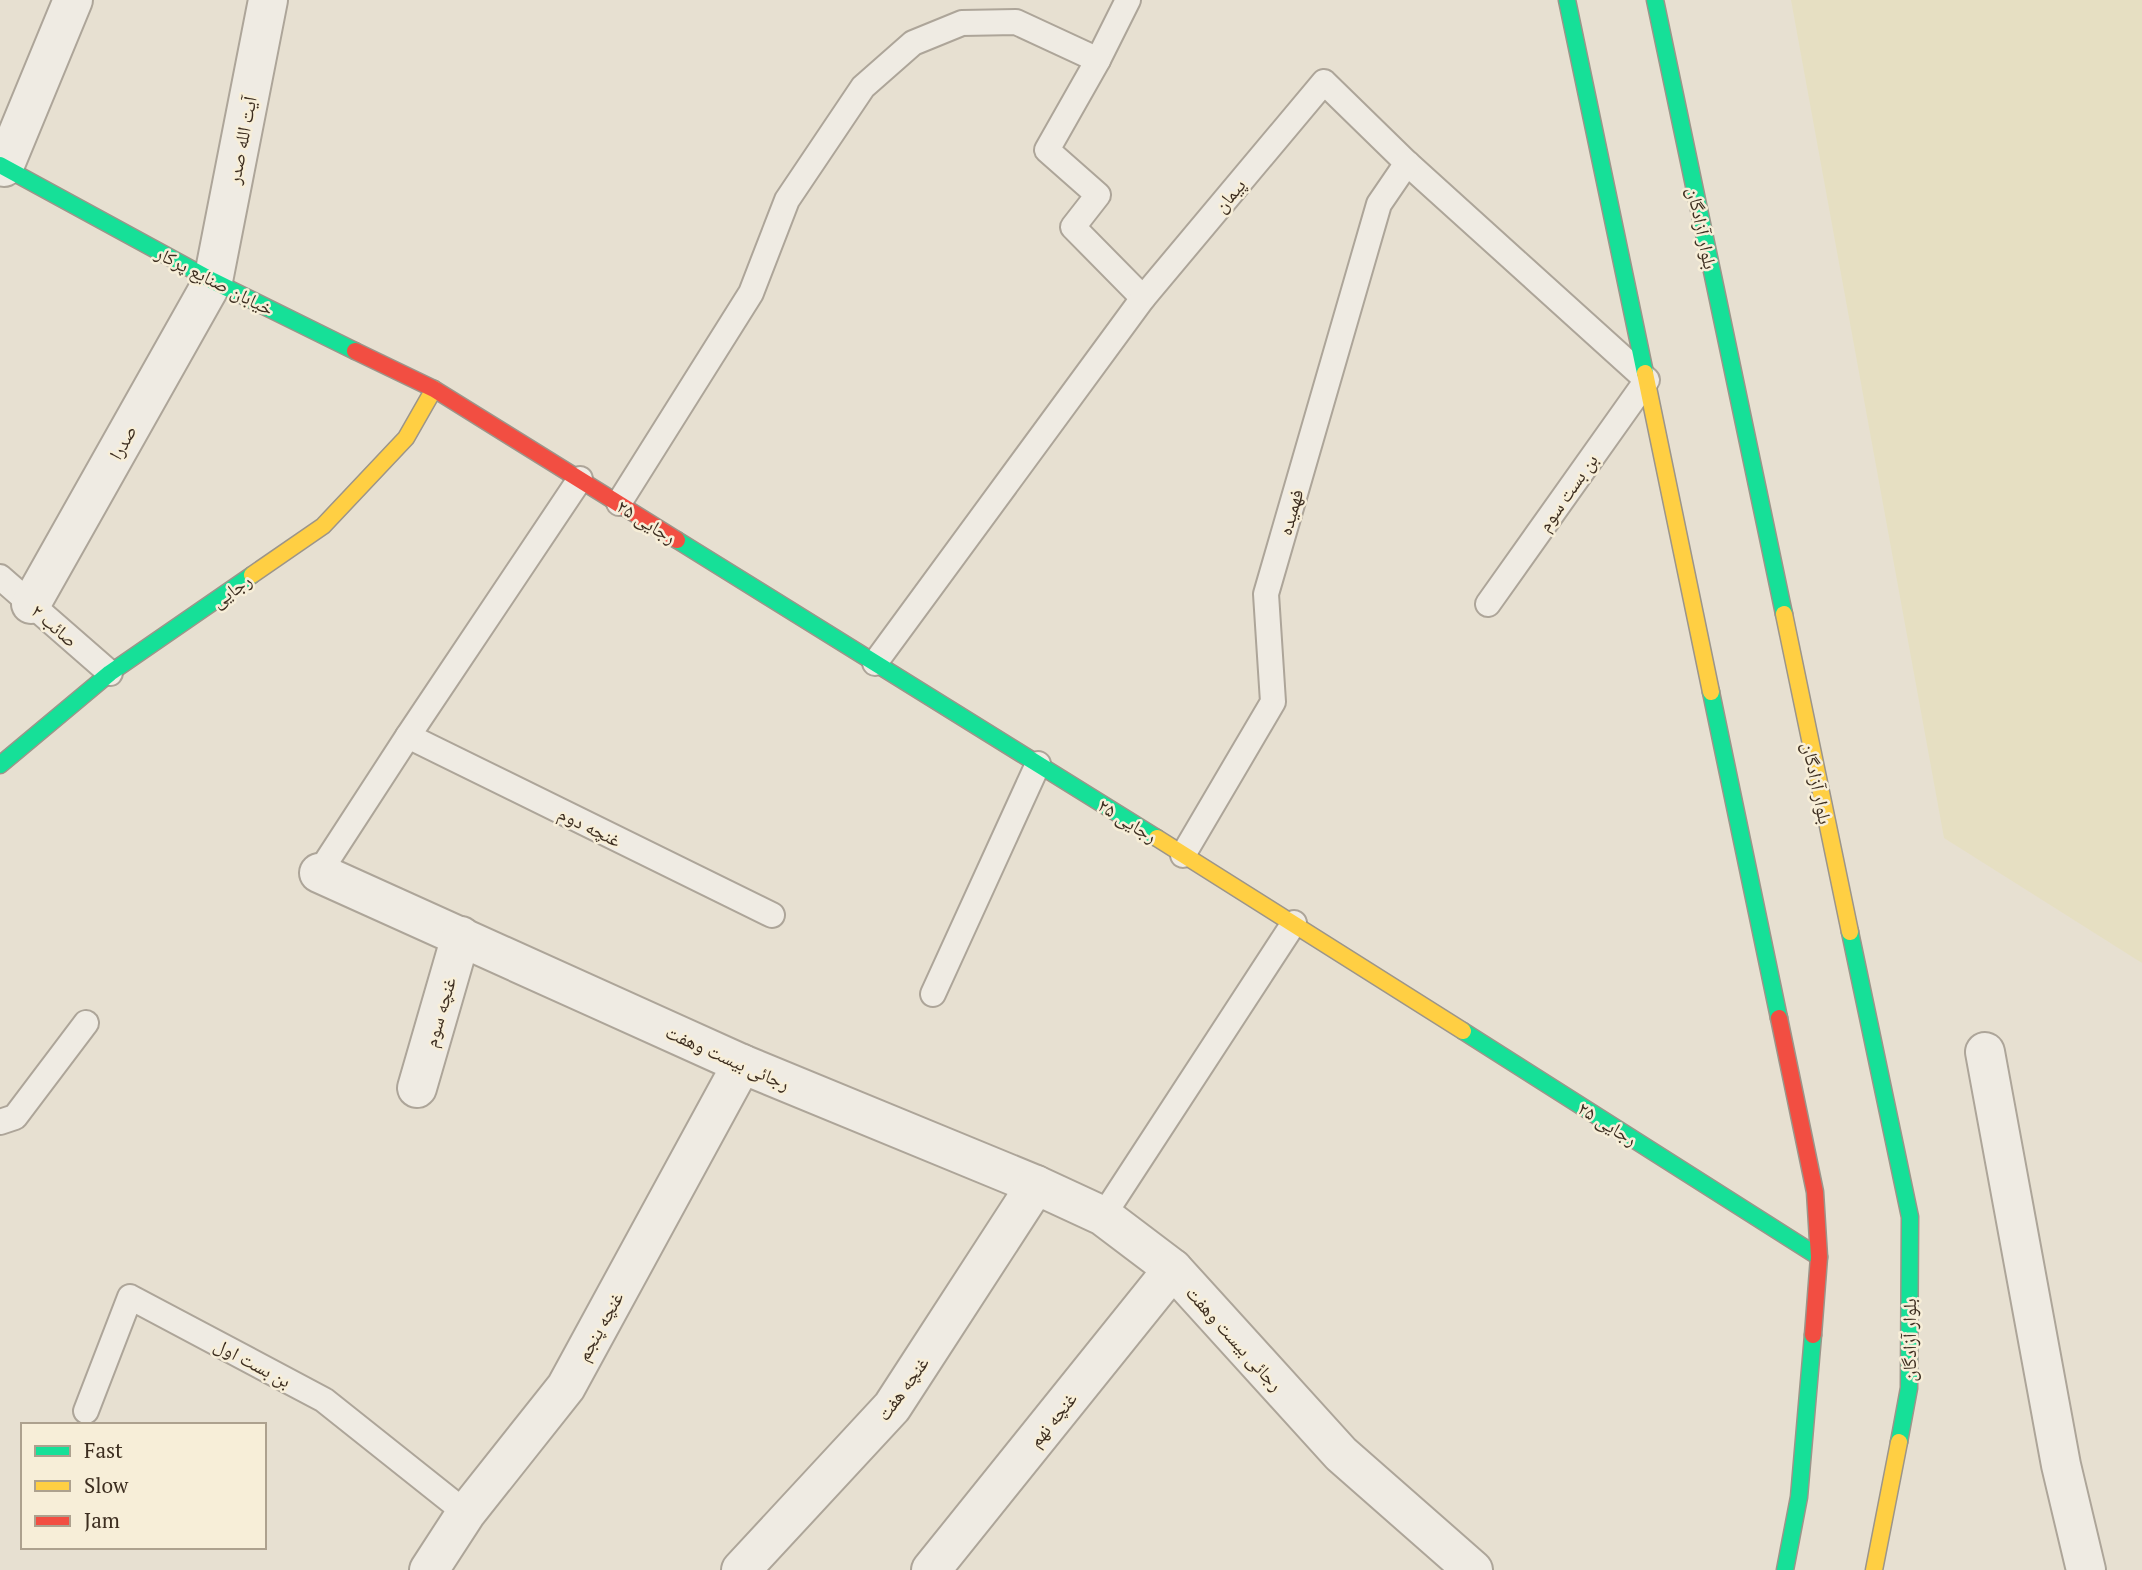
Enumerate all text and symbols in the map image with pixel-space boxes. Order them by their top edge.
street label: آیت الله صدر [220,93,262,187]
street label: پیمان [1207,173,1251,217]
street label: بلوار آزادگان [1682,185,1724,271]
street label: خیابان صنایع پرکار [150,239,278,321]
street label: صدرا [102,420,142,464]
street label: بن بست سوم [1531,448,1605,537]
street label: فهمیده [1272,486,1308,538]
street label: رجایی ۲۵ [613,493,681,549]
street label: رجایی [206,567,256,613]
street label: صائب ۲ [27,598,83,652]
street label: بلوار آزادگان [1797,740,1839,826]
street label: رجایی ۲۵ [1094,792,1162,848]
street label: غنچه دوم [554,800,626,854]
street label: غنچه سوم [417,974,463,1050]
street label: رجائی بیست وهفت [662,1018,794,1096]
street label: رجایی ۲۵ [1574,1095,1642,1151]
street label: رجائی بیست وهفت [1181,1280,1289,1396]
street label: غنچه پنجم [570,1286,629,1366]
street label: بلوار آزادگان [1896,1298,1921,1382]
street label: بن بست اول [210,1331,296,1393]
street label: غنچه هفت [870,1351,934,1425]
street label: غنچه نهم [1022,1386,1083,1452]
legend [21,1423,266,1549]
text: Fast [84,1436,123,1464]
text: Slow [84,1471,129,1499]
text: Jam [84,1506,120,1534]

